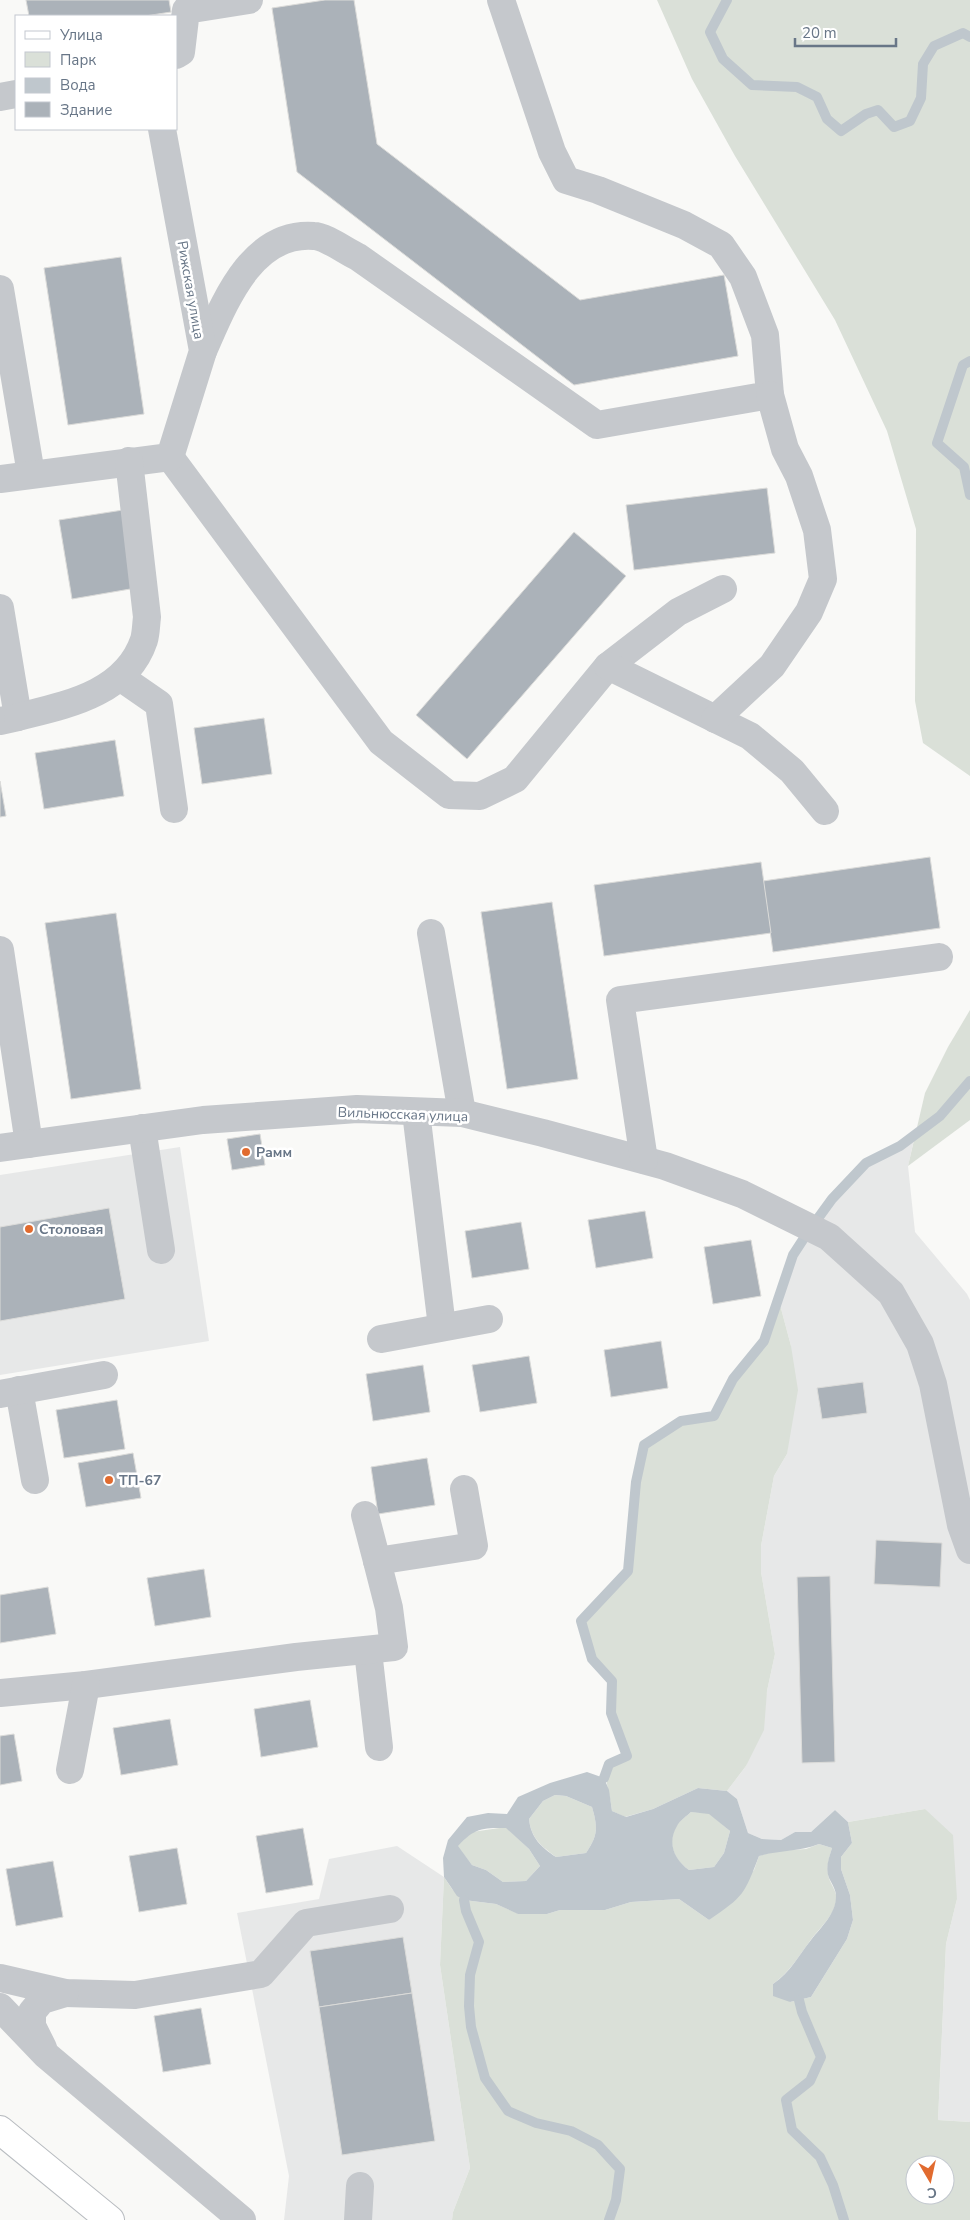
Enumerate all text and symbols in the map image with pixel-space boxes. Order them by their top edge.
legend [15,15,178,130]
scale bar [795,15,896,47]
text: 20 m [802,23,837,43]
text: Улица [59,25,103,45]
text: Парк [60,50,96,70]
text: Вода [60,75,96,95]
text: Здание [60,100,112,120]
street label: Рижская улица [173,239,209,341]
street label: Вильнюсская улица [337,1103,469,1126]
place label: Рамм [256,1143,292,1162]
marker: Рамм [240,1146,252,1158]
place label: Столовая [39,1220,103,1239]
marker: Столовая [23,1223,35,1235]
place label: ТП-67 [119,1471,161,1490]
marker: ТП-67 [103,1474,115,1486]
north arrow [905,2155,955,2205]
text: С [925,2182,938,2203]

